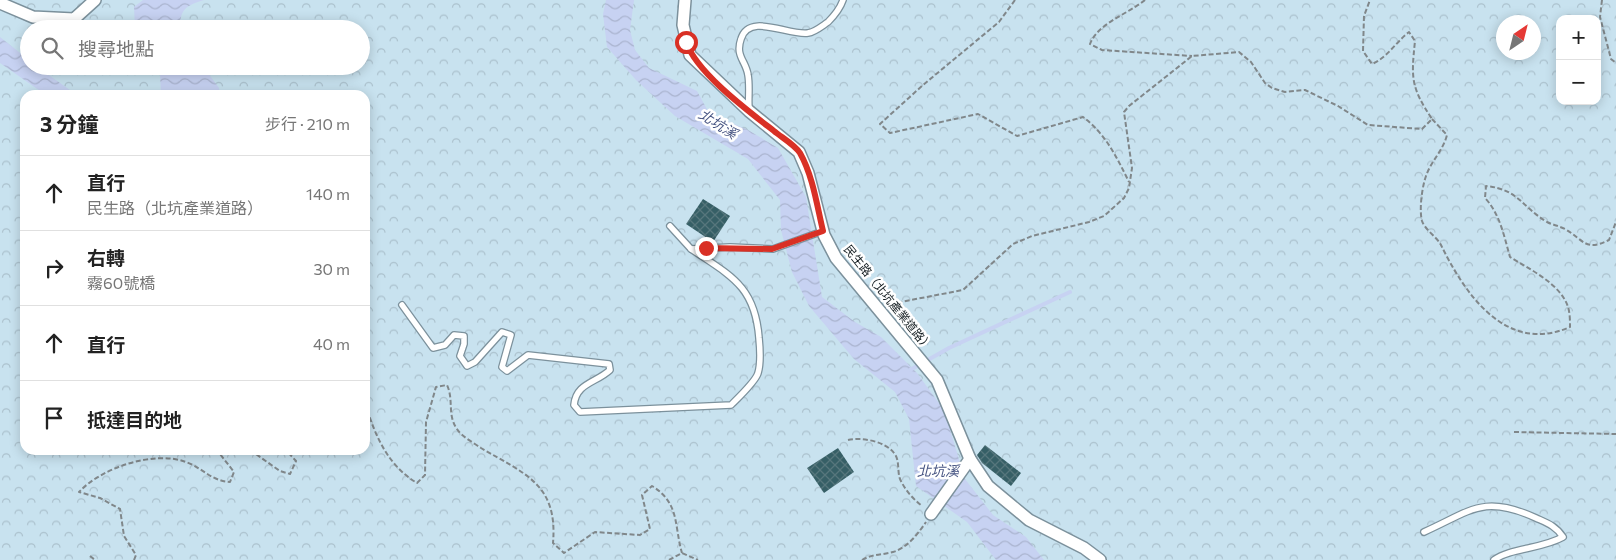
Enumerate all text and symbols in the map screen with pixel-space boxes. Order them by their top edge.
north arrow [1496,15,1541,60]
map controls [1556,15,1601,105]
button: + [1556,15,1601,60]
search box [20,20,370,75]
route start [675,31,698,54]
icon: search [38,34,66,62]
text: 搜尋地點 [78,37,154,60]
button: − [1556,60,1601,105]
water label: 北坑溪 [696,105,742,143]
text: 3 分鐘 [40,111,98,136]
text: 步行 · 210 m [265,114,350,133]
text: 直行 [87,171,125,194]
icon: ahead [40,179,68,207]
text: 140 m [306,184,350,203]
text: 民生路（北坑產業道路） [87,198,263,217]
route end [695,237,718,260]
street label: 民生路（北坑產業道路） [842,242,936,353]
text: 右轉 [87,246,125,269]
icon: right [40,254,68,282]
text: 30 m [313,259,350,278]
text: 霧60號橋 [87,273,155,292]
icon: ahead [40,329,68,357]
text: 直行 [87,333,125,356]
text: 40 m [313,334,350,353]
icon: arrive [40,404,68,432]
text: 抵達目的地 [87,408,182,431]
water label: 北坑溪 [917,462,961,479]

